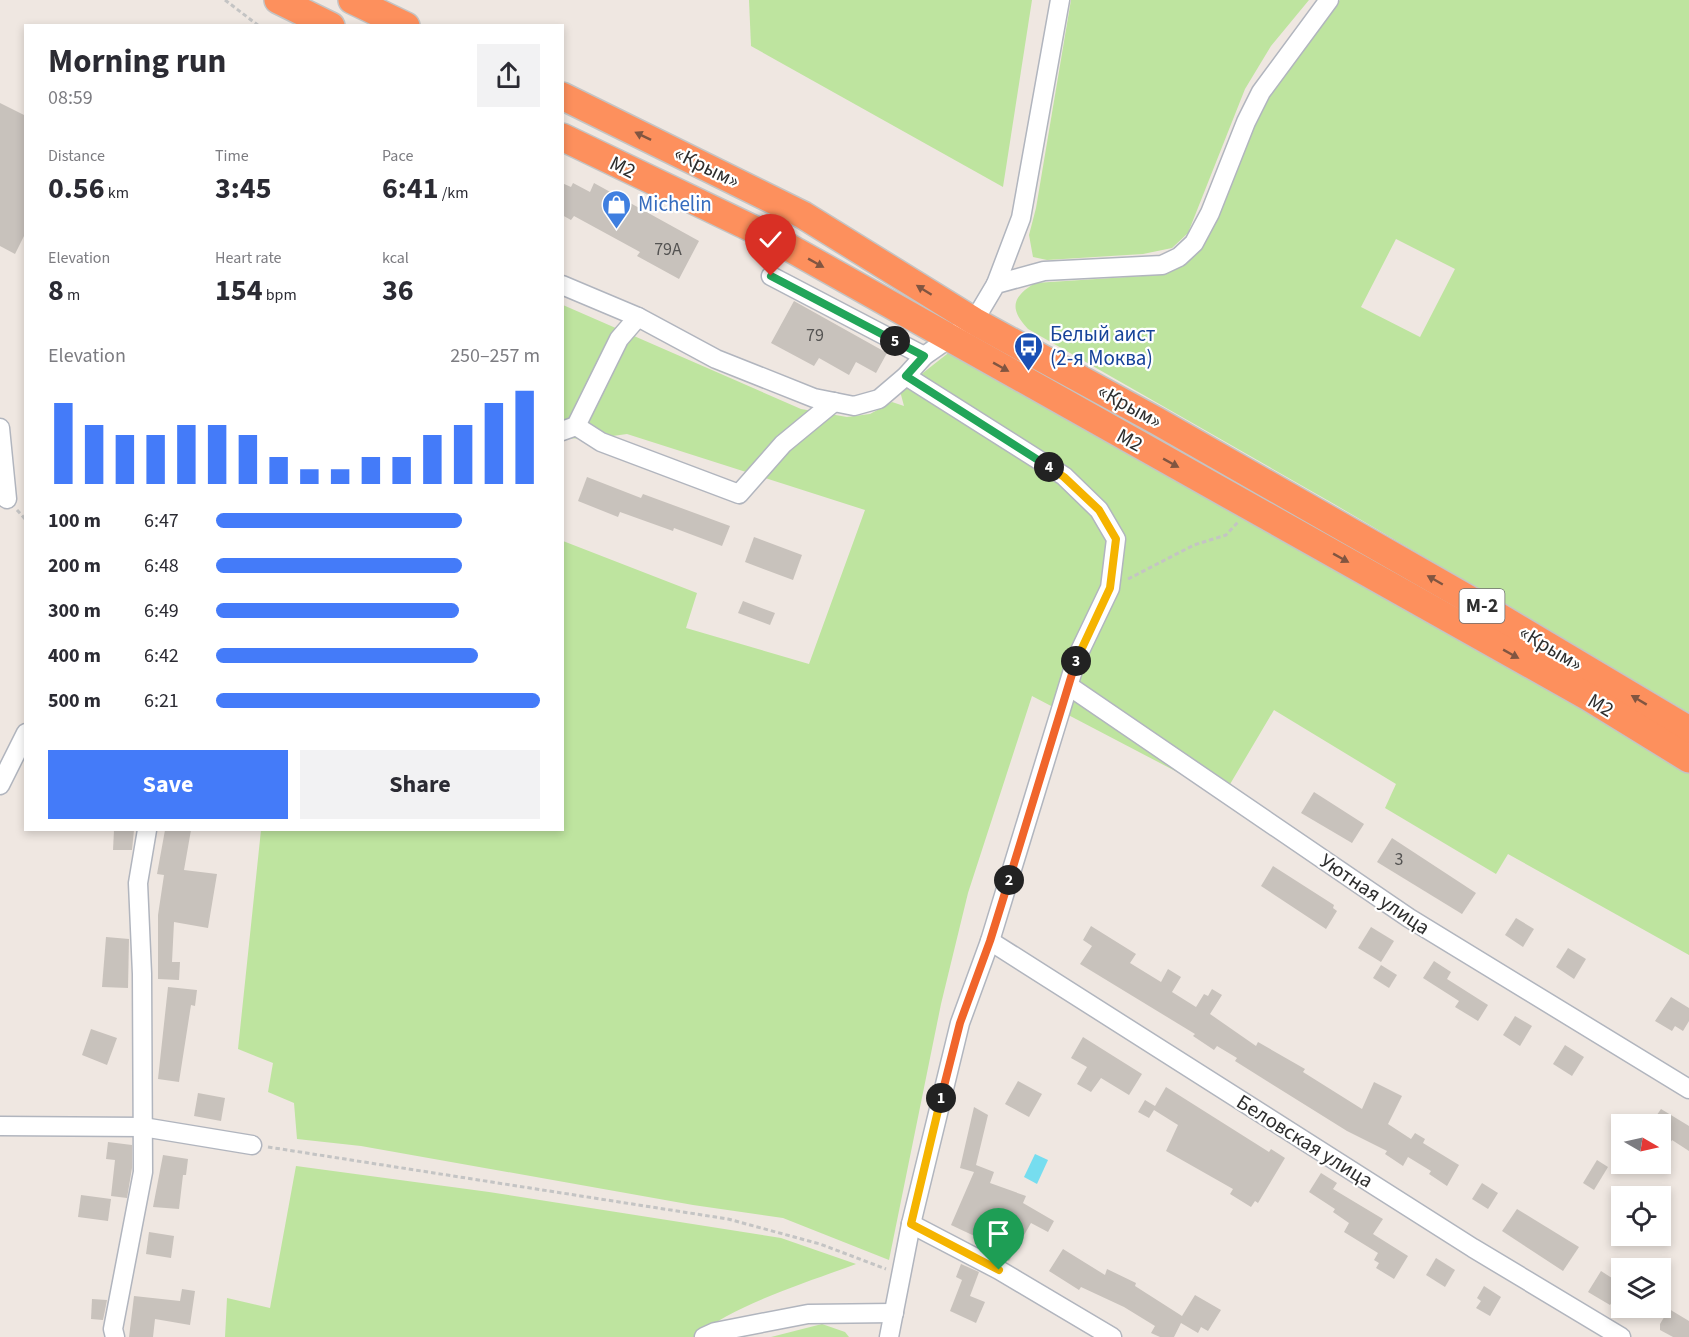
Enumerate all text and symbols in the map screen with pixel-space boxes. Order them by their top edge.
text: Morning run [48,38,226,85]
button: share [477,44,540,107]
text: 08:59 [48,84,93,112]
one-way arrow [634,131,651,141]
street label: «Крым» [669,138,745,196]
text: Distance [48,145,105,167]
text: Time [215,145,249,167]
text: Pace [382,145,413,167]
street label: М2 [605,148,641,186]
text: 0.56 [48,167,105,210]
text: 3:45 [215,167,272,210]
text: 6:41 [382,167,439,210]
text: km [105,182,129,204]
text: /km [439,182,469,204]
shop icon: Michelin [601,188,633,230]
place label: Michelin [638,189,712,219]
pin [745,214,796,276]
icon: check [754,223,787,256]
house number: 79А [654,237,682,262]
text: Elevation [48,247,110,269]
text: Heart rate [215,247,282,269]
text: kcal [382,247,409,269]
one-way arrow [808,258,825,268]
text: 8 [48,269,64,312]
text: 154 [215,269,263,312]
text: 36 [382,269,414,312]
text: m [64,284,80,306]
text: bpm [263,284,297,306]
one-way arrow [916,285,932,296]
place label: Белый аист (2-я Моква) [1050,319,1156,373]
house number: 79 [806,323,824,348]
pin: 5 [880,326,910,356]
text: 5 [891,330,899,352]
bus stop icon: Белый аист (2-я Моква) [1013,330,1045,372]
text: Elevation [48,342,126,370]
text: 250–257 m [450,342,540,370]
one-way arrow [993,362,1010,372]
street label: «Крым» [1092,376,1168,436]
street label: М2 [1111,421,1149,459]
pin: 4 [1034,452,1064,482]
text: 4 [1045,456,1053,478]
one-way arrow [1163,458,1180,468]
text: 100 m [48,507,101,535]
text: 6:47 [144,507,179,535]
text: 200 m [48,552,101,580]
text: 6:48 [144,552,179,580]
one-way arrow [1333,553,1350,563]
one-way arrow [1427,574,1443,585]
road number: М-2 [1460,589,1504,623]
text: 300 m [48,597,101,625]
text: 6:49 [144,597,179,625]
street label: «Крым» [1514,617,1588,679]
text: 400 m [48,642,101,670]
text: 6:42 [144,642,179,670]
pin: 3 [1061,646,1091,676]
one-way arrow [1503,649,1520,659]
text: 3 [1072,650,1080,672]
street label: М2 [1582,686,1620,724]
text: 500 m [48,687,101,715]
text: 6:21 [144,687,179,715]
one-way arrow [1631,695,1647,706]
button: Save [48,750,288,819]
button: Share [300,750,540,819]
street label: Уютная улица [1314,846,1436,942]
house number: 3 [1395,847,1404,872]
pin: 2 [994,865,1024,895]
text: 2 [1005,869,1013,891]
pin: 1 [926,1083,956,1113]
text: 1 [937,1087,945,1109]
street label: Беловская улица [1231,1087,1379,1195]
north arrow [1611,1114,1671,1174]
map controls [1611,1114,1671,1318]
button: locate [1611,1186,1671,1246]
pin [973,1208,1024,1270]
icon: arrive [982,1217,1015,1250]
button: layers [1611,1258,1671,1318]

